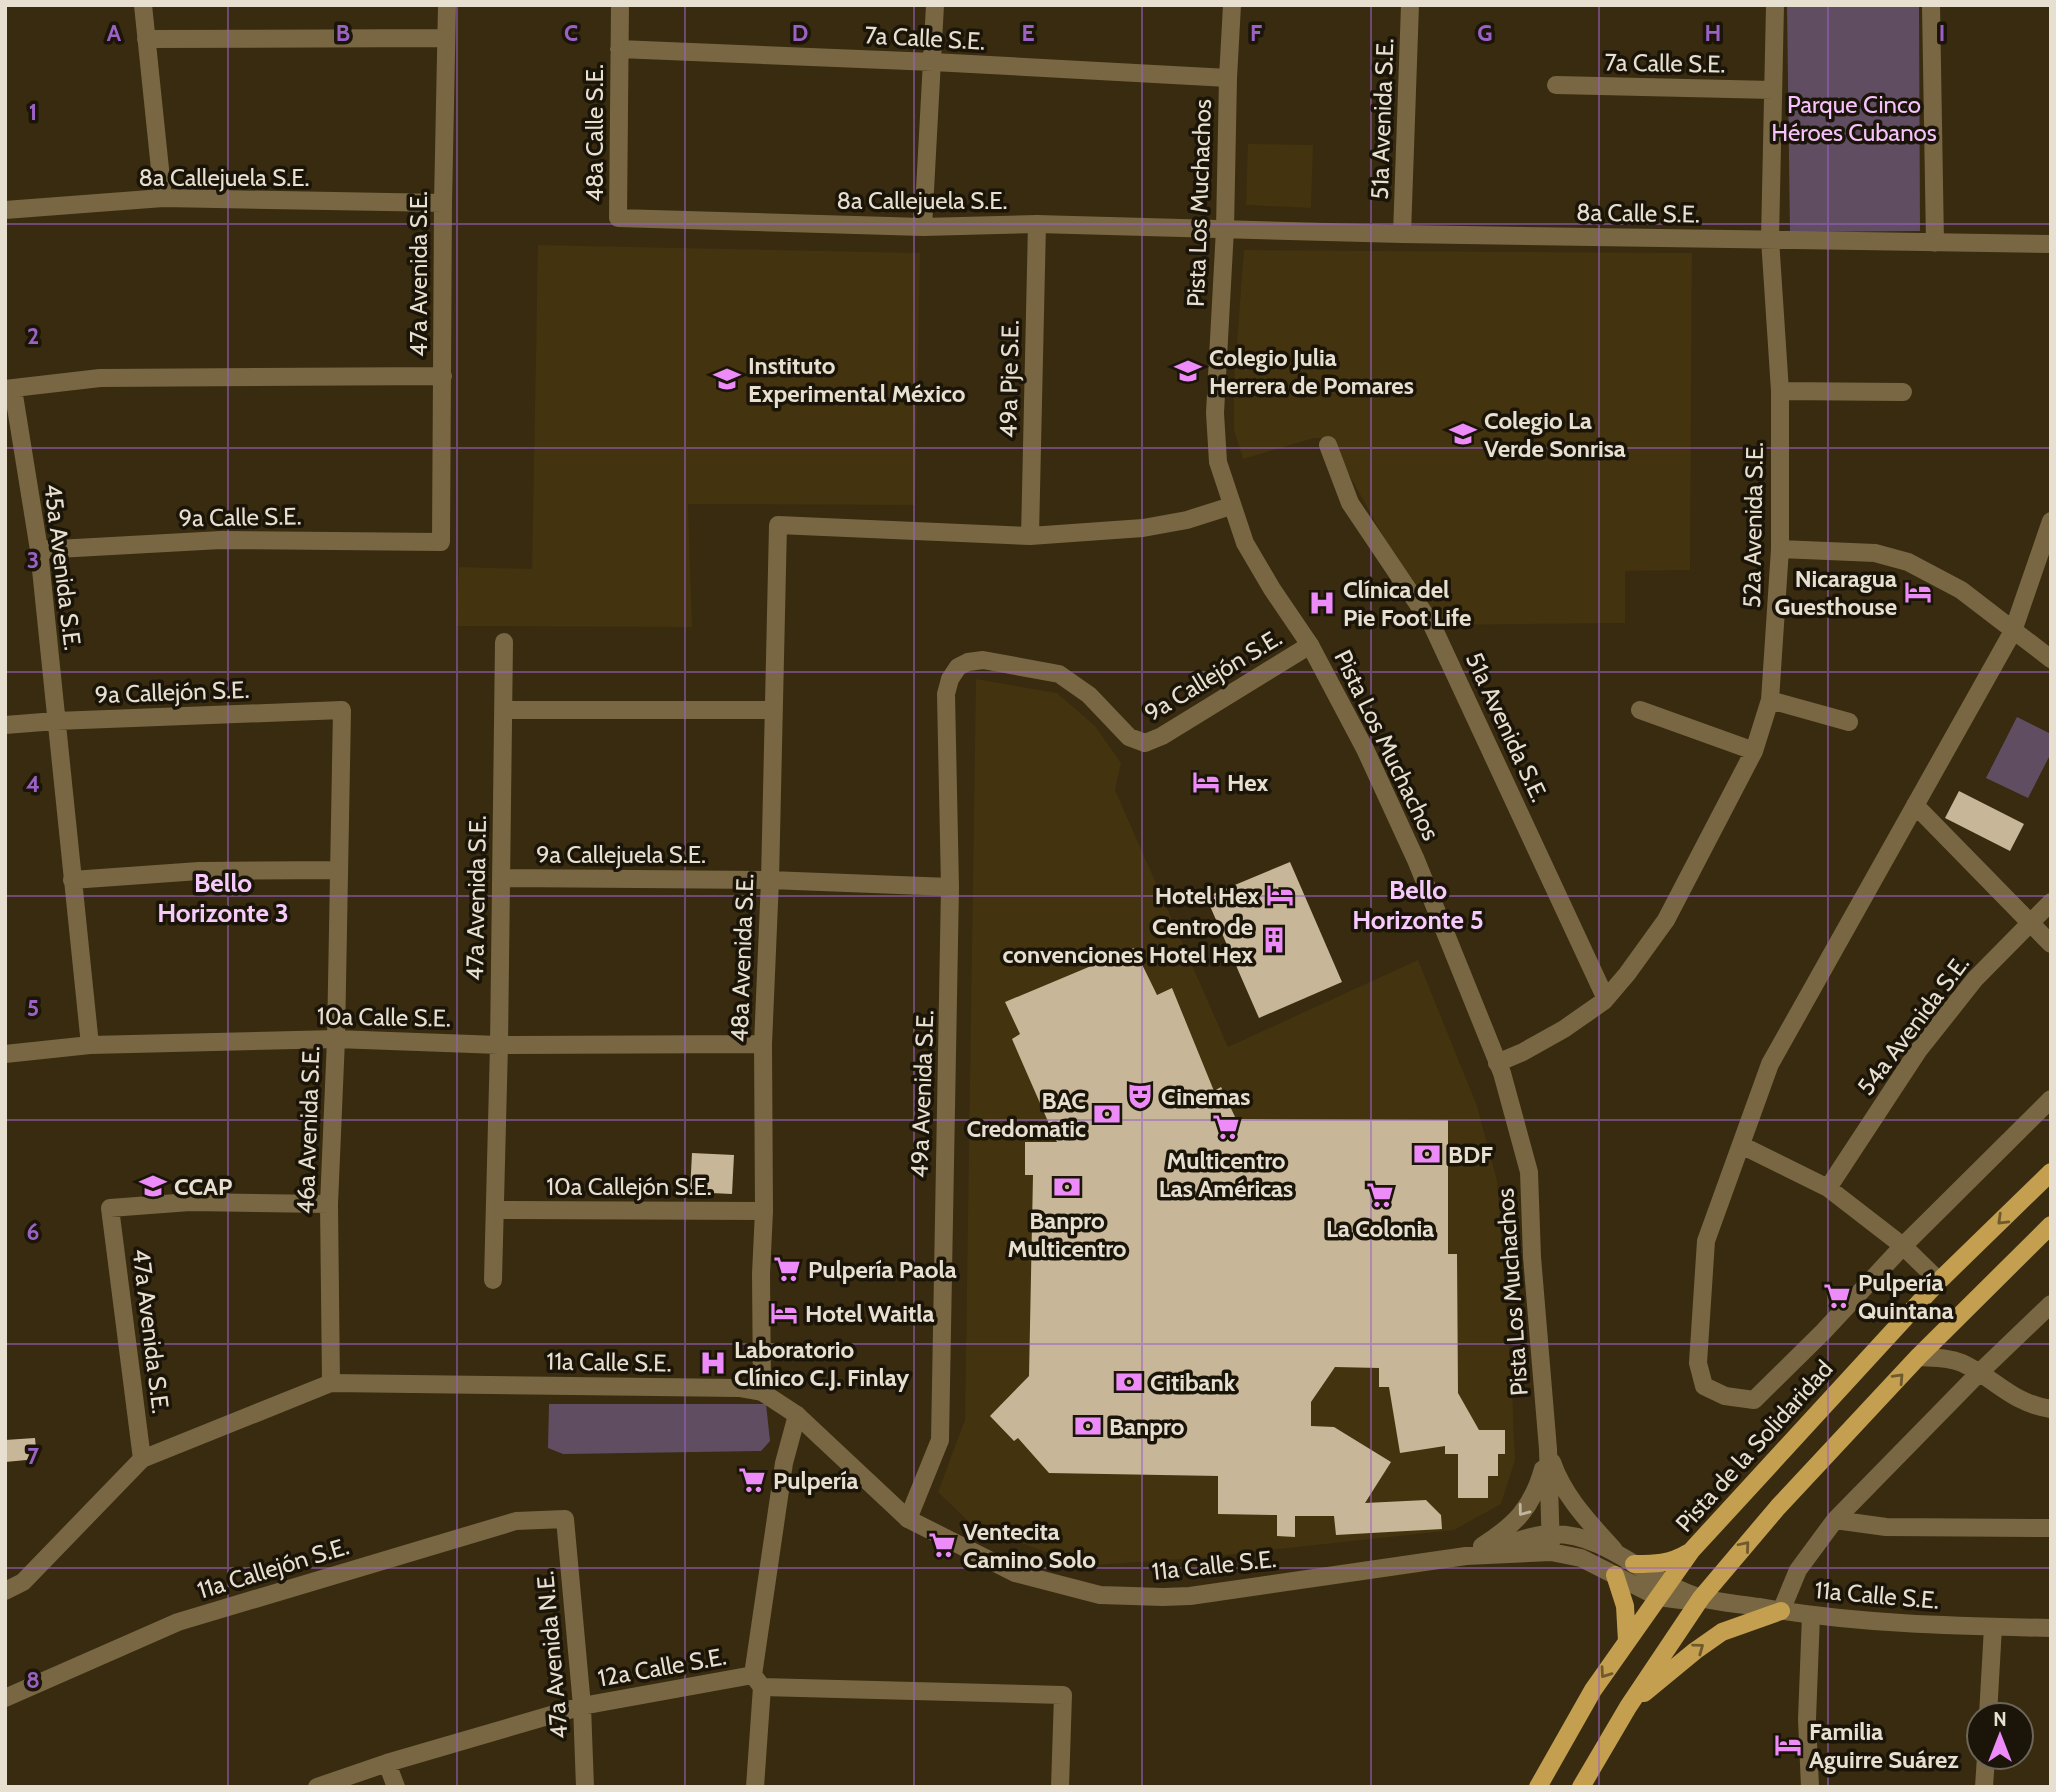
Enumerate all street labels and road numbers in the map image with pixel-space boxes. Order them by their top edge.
street label: 7a Calle S.E. [864,20,986,56]
street label: 51a Avenida S.E. [1365,38,1399,200]
street label: 7a Calle S.E. [1604,47,1726,79]
street label: 48a Calle S.E. [580,64,609,202]
street label: Pista Los Muchachos [1181,98,1217,308]
street label: 8a Callejuela S.E. [138,163,310,192]
street label: 8a Callejuela S.E. [836,186,1008,215]
street label: 47a Avenida S.E. [404,191,433,357]
street label: 8a Calle S.E. [1576,197,1700,229]
street label: 49a Pje S.E. [993,320,1025,438]
street label: 52a Avenida S.E. [1737,442,1769,608]
street label: 45a Avenida S.E. [38,482,88,652]
street label: 9a Calle S.E. [178,501,302,533]
street label: 9a Callejón S.E. [1139,623,1287,727]
street label: Pista Los Muchachos [1328,645,1446,845]
street label: 51a Avenida S.E. [1460,648,1554,806]
street label: 9a Callejón S.E. [94,675,250,709]
street label: 47a Avenida S.E. [460,815,492,981]
street label: 9a Callejuela S.E. [536,840,706,869]
street label: 48a Avenida S.E. [725,873,759,1043]
street label: 54a Avenida S.E. [1851,949,1975,1101]
street label: 10a Calle S.E. [317,1001,451,1033]
street label: 49a Avenida S.E. [905,1009,939,1179]
street label: 46a Avenida S.E. [291,1045,325,1215]
street label: 10a Callejón S.E. [546,1172,712,1201]
street label: Pista Los Muchachos [1490,1187,1534,1397]
street label: 47a Avenida S.E. [126,1247,176,1415]
street label: 11a Calle S.E. [546,1346,672,1378]
street label: Pista de la Solidaridad [1669,1354,1839,1538]
street label: 11a Callejón S.E. [194,1531,352,1605]
street label: 11a Calle S.E. [1150,1544,1278,1586]
street label: 47a Avenida N.E. [530,1570,574,1740]
street label: 11a Calle S.E. [1813,1575,1941,1615]
street label: 12a Calle S.E. [596,1641,728,1693]

